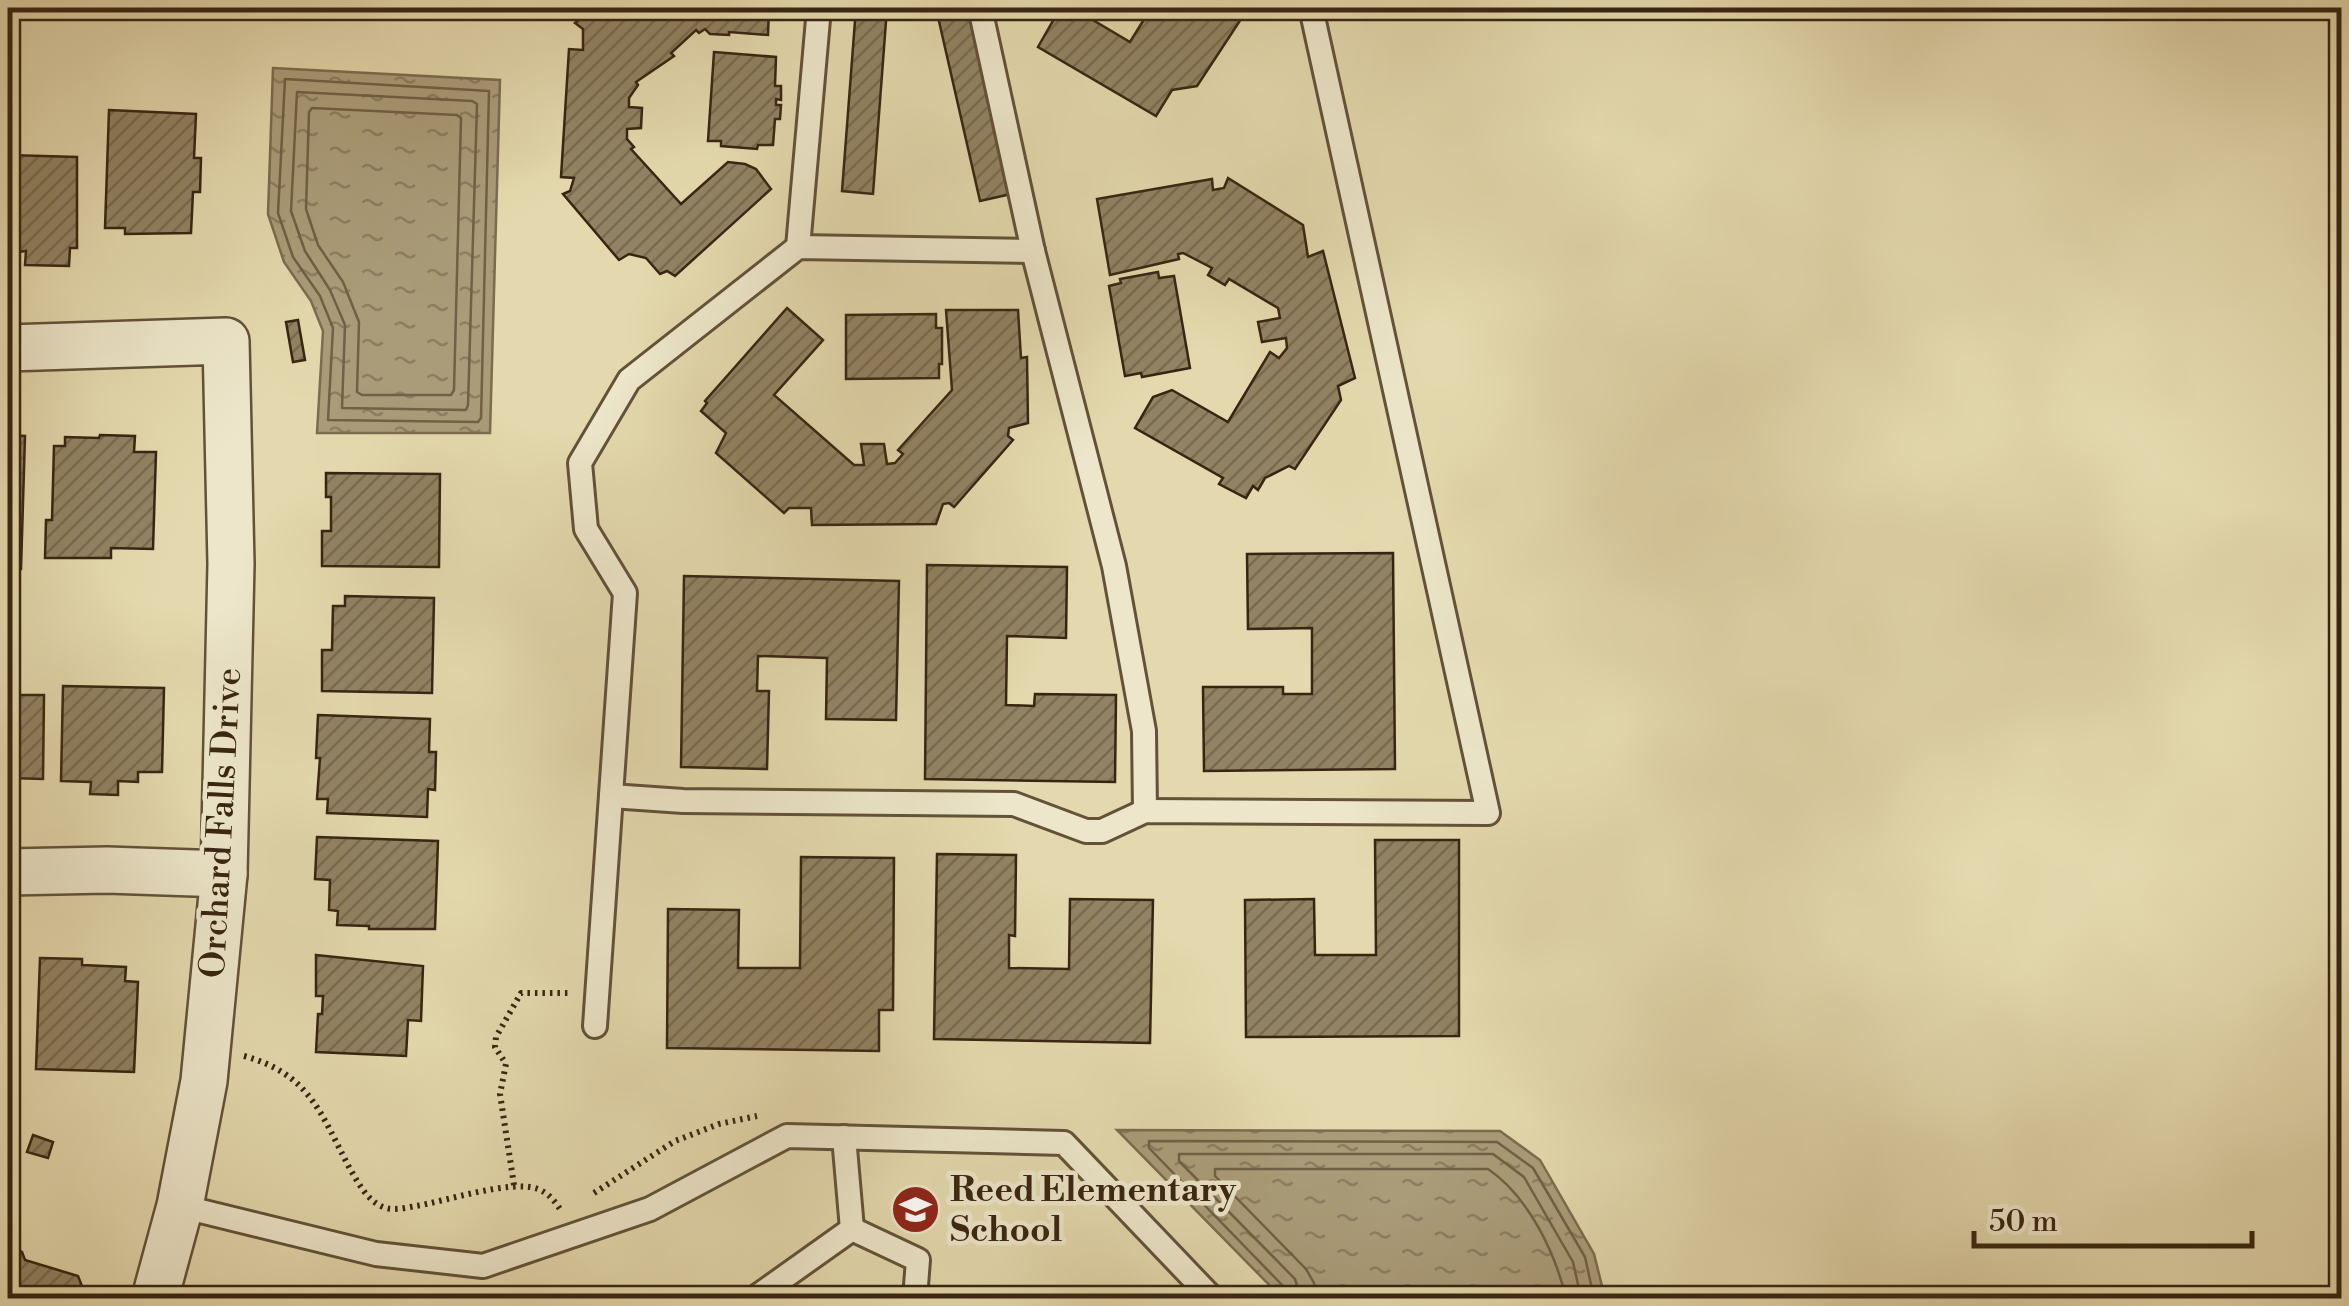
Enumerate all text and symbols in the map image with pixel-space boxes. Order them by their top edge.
street label: Orchard Falls Drive [192,667,251,979]
place label: Reed Elementary School [950,1169,1237,1252]
school or university icon: Reed Elementary School [889,1183,941,1235]
scale bar [1974,1186,2252,1248]
text: 50 m [1989,1203,2058,1241]

